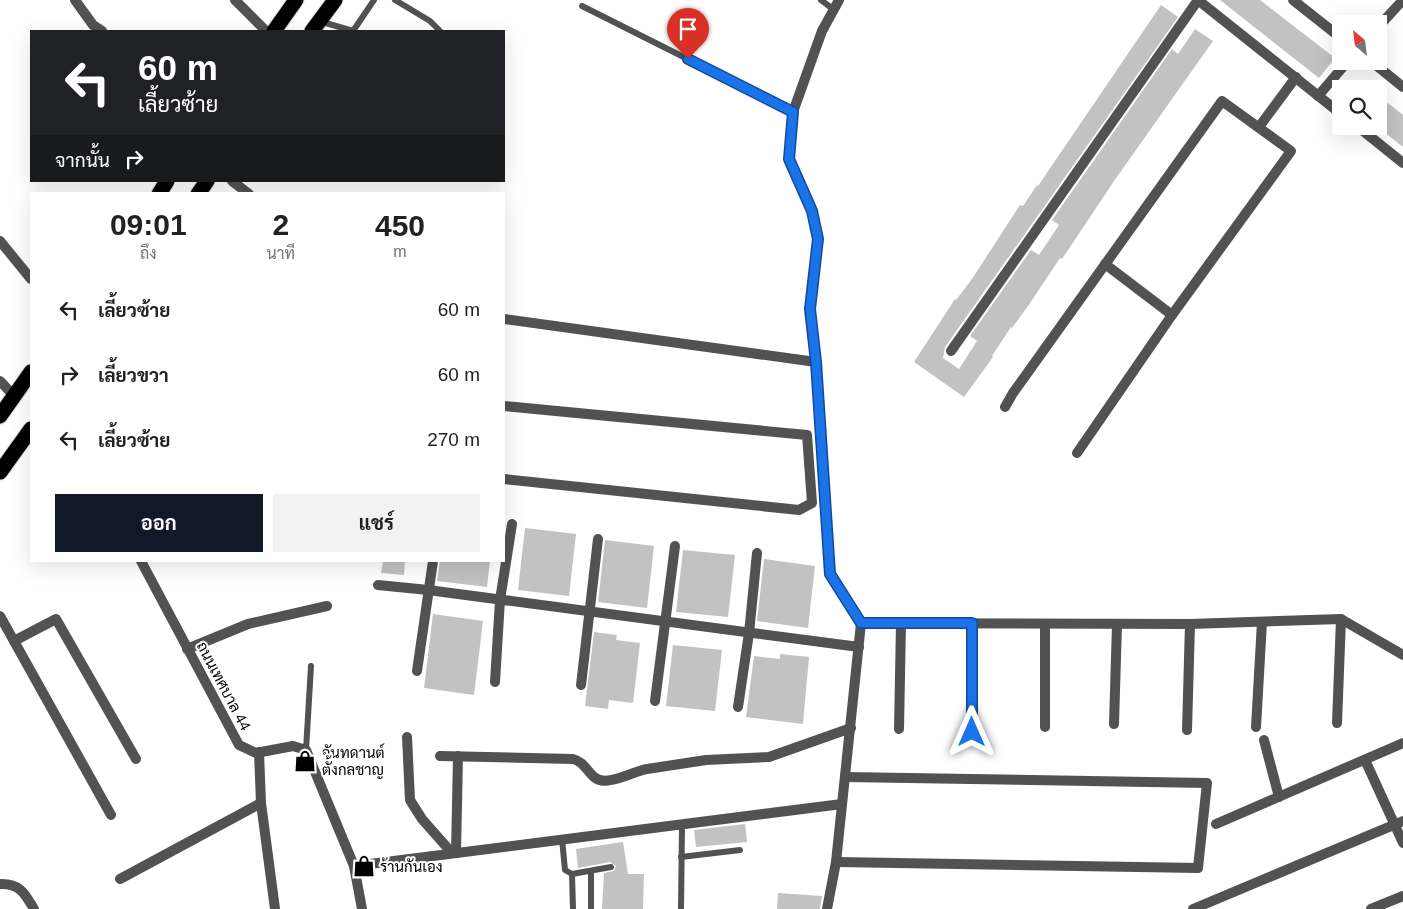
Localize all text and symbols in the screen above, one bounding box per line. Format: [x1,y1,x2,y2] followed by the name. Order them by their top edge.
[667,8,709,59] pin
[674,15,702,43] icon: arrive
[1332,15,1388,70] north arrow
[1332,15,1387,135] map controls
[138,48,218,87] text: 60 m
[55,50,120,115] icon: left
[1332,80,1387,135] button: search
[138,92,218,117] text: เลี้ยวซ้าย
[120,145,148,173] icon: right
[55,150,110,171] text: จากนั้น
[110,208,187,241] text: 09:01
[272,208,289,241] text: 2
[375,209,425,242] text: 450
[393,243,407,260] text: m
[140,245,157,262] text: ถึง
[267,245,295,262] text: นาที
[55,296,83,324] icon: left
[438,299,480,320] text: 60 m
[98,300,170,321] text: เลี้ยวซ้าย
[55,361,83,389] icon: right
[438,364,480,385] text: 60 m
[98,365,169,386] text: เลี้ยวขวา
[55,426,83,454] icon: left
[427,429,480,450] text: 270 m
[98,430,170,451] text: เลี้ยวซ้าย
[55,494,263,552] button: ออก
[273,494,480,552] button: แชร์
[194,639,254,733] street label: ถนนเทศบาล 44
[945,705,997,757] position arrow
[322,743,385,779] place label: จันทดานต์ ตั้งกลชาญ
[292,748,318,774] shop icon: จันทดานต์ ตั้งกลชาญ
[351,853,377,879] shop icon: ร้านกันเอง
[380,857,443,875] place label: ร้านกันเอง

